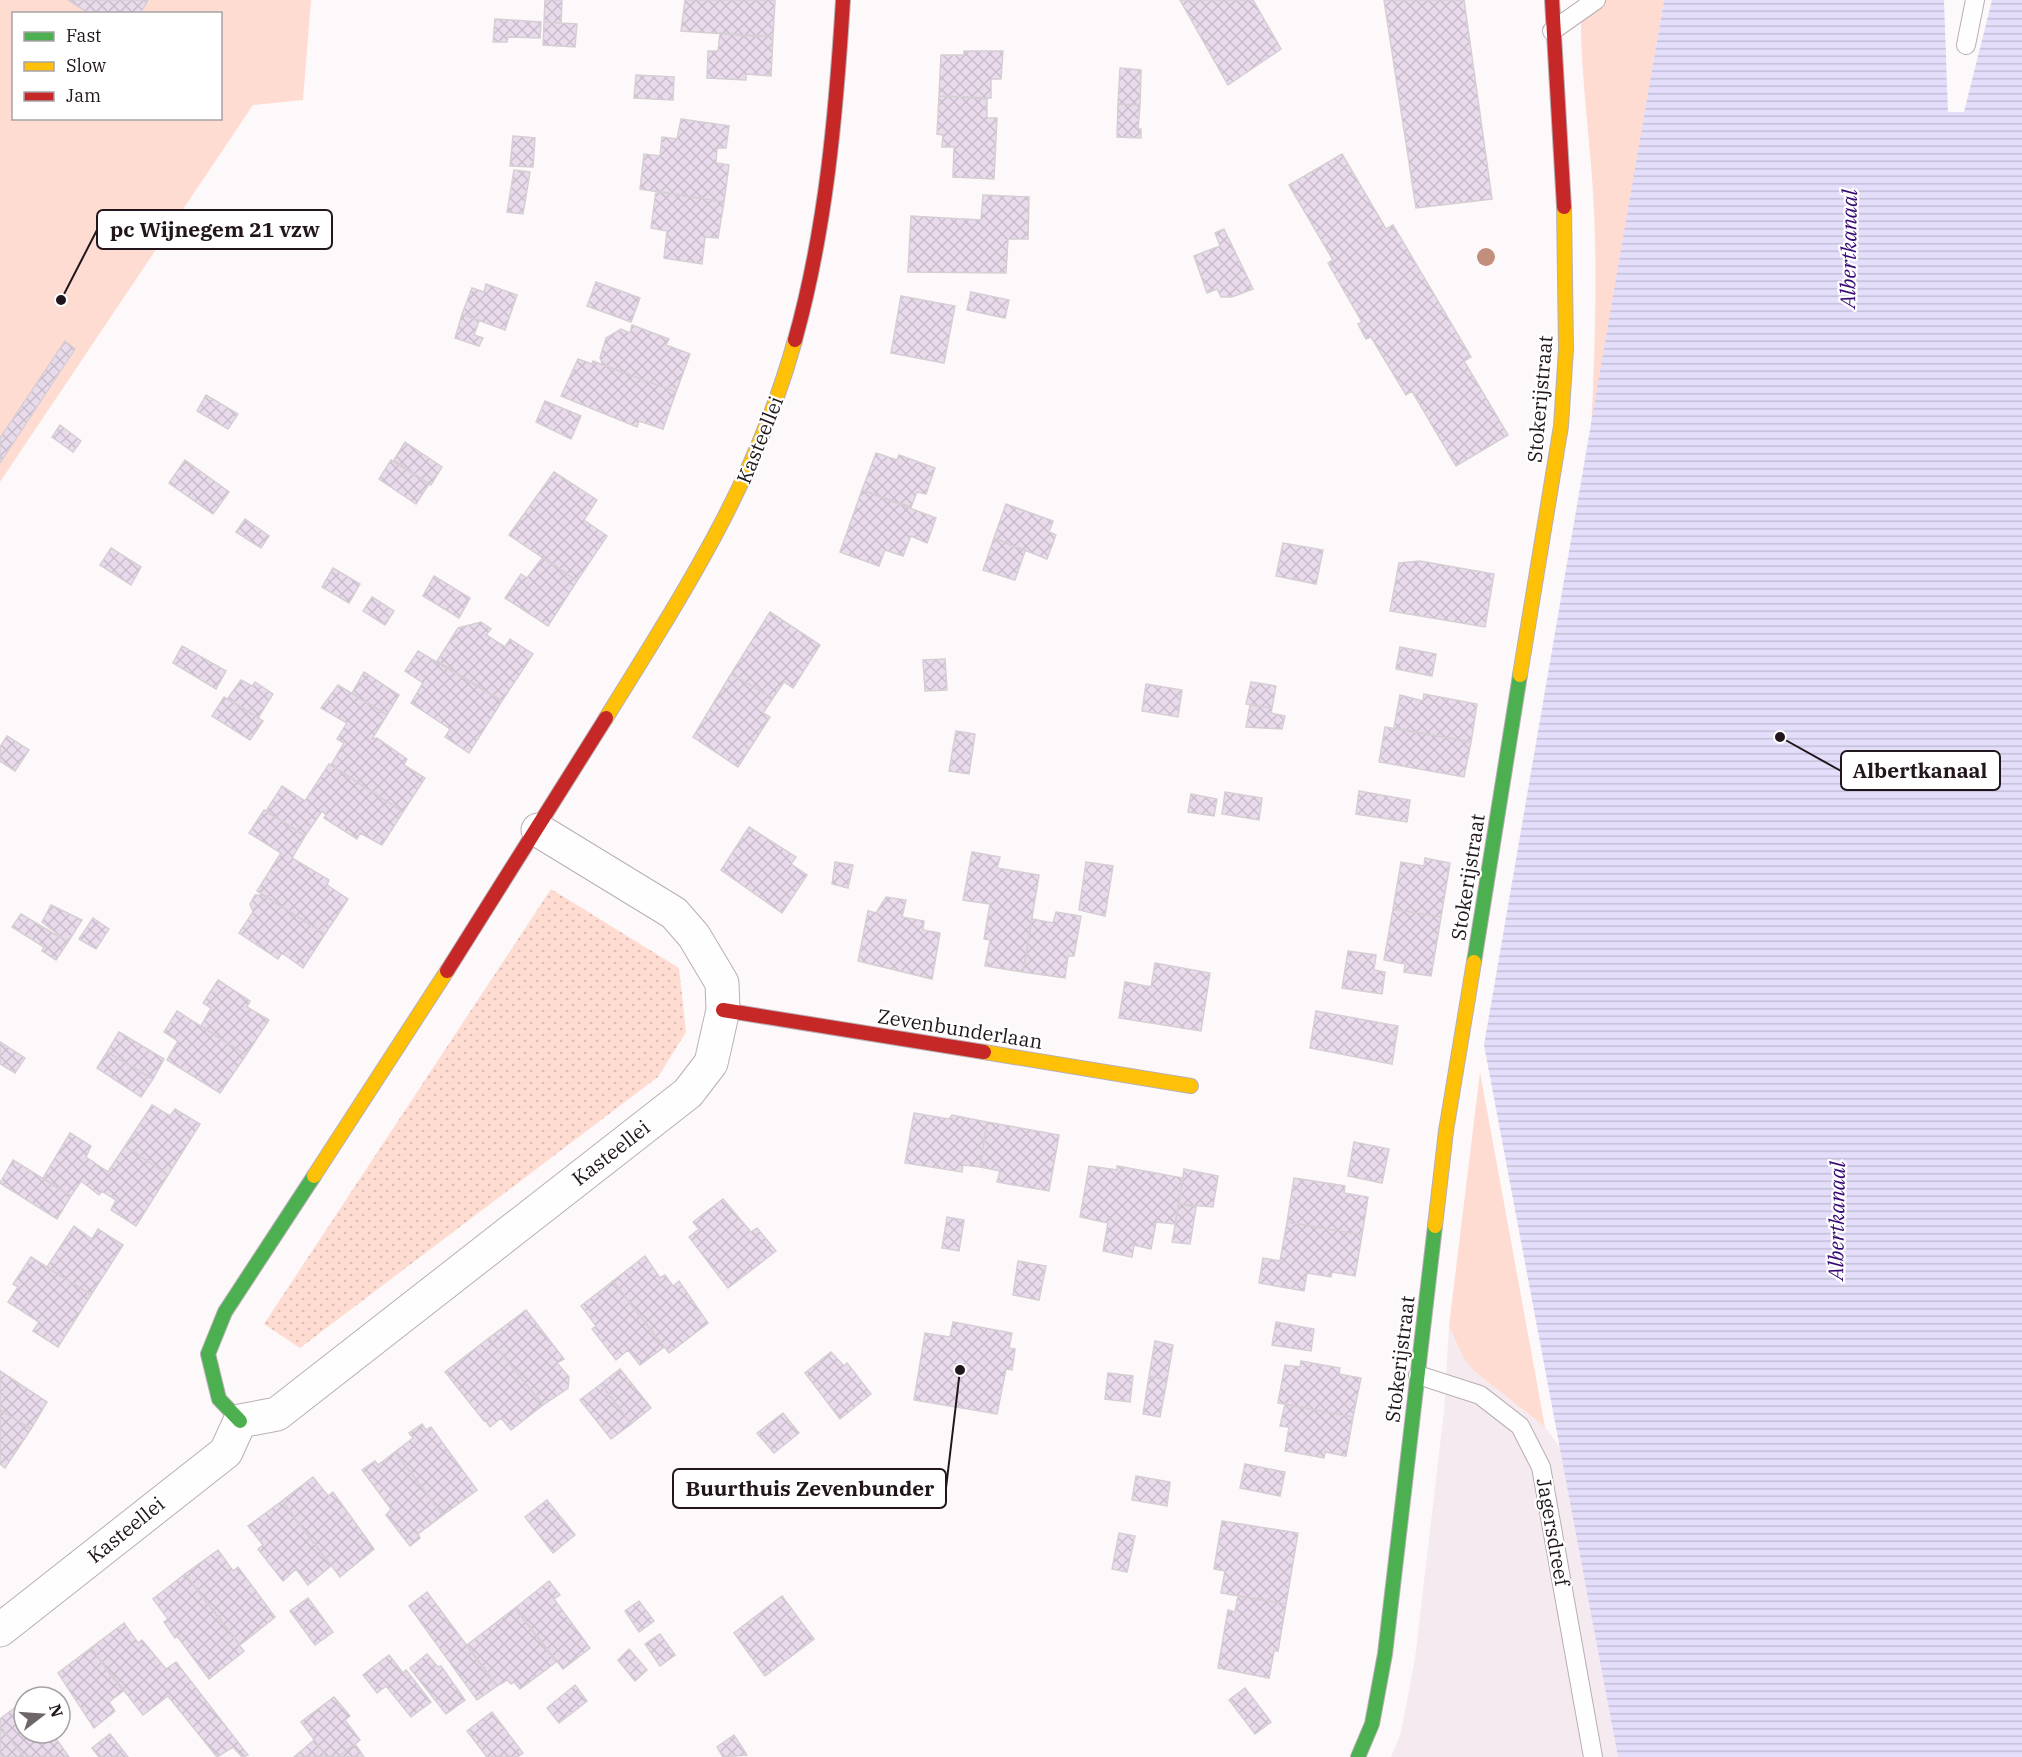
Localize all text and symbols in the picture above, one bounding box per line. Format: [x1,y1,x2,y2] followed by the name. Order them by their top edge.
[12,12,222,120] legend
[66,24,101,47] text: Fast
[66,54,106,77] text: Slow
[66,84,101,107] text: Jam
[1833,188,1863,311] water label: Albertkanaal
[97,210,332,249] callout: pc Wijnegem 21 vzw
[110,215,320,243] text: pc Wijnegem 21 vzw
[1520,334,1559,464] street label: Stokerijstraat
[730,392,789,487] street label: Kasteellei
[1841,751,2000,790] callout: Albertkanaal
[1853,756,1988,784] text: Albertkanaal
[1444,812,1491,942] street label: Stokerijstraat
[876,1002,1045,1055] street label: Zevenbunderlaan
[566,1114,655,1192] street label: Kasteellei
[1821,1160,1851,1283] water label: Albertkanaal
[1378,1294,1421,1424] street label: Stokerijstraat
[673,1469,946,1508] callout: Buurthuis Zevenbunder
[686,1474,935,1502] text: Buurthuis Zevenbunder
[1531,1476,1576,1589] street label: Jagersdreef
[81,1490,170,1569] street label: Kasteellei
[12,1685,72,1745] north arrow
[45,1702,68,1720] text: N

